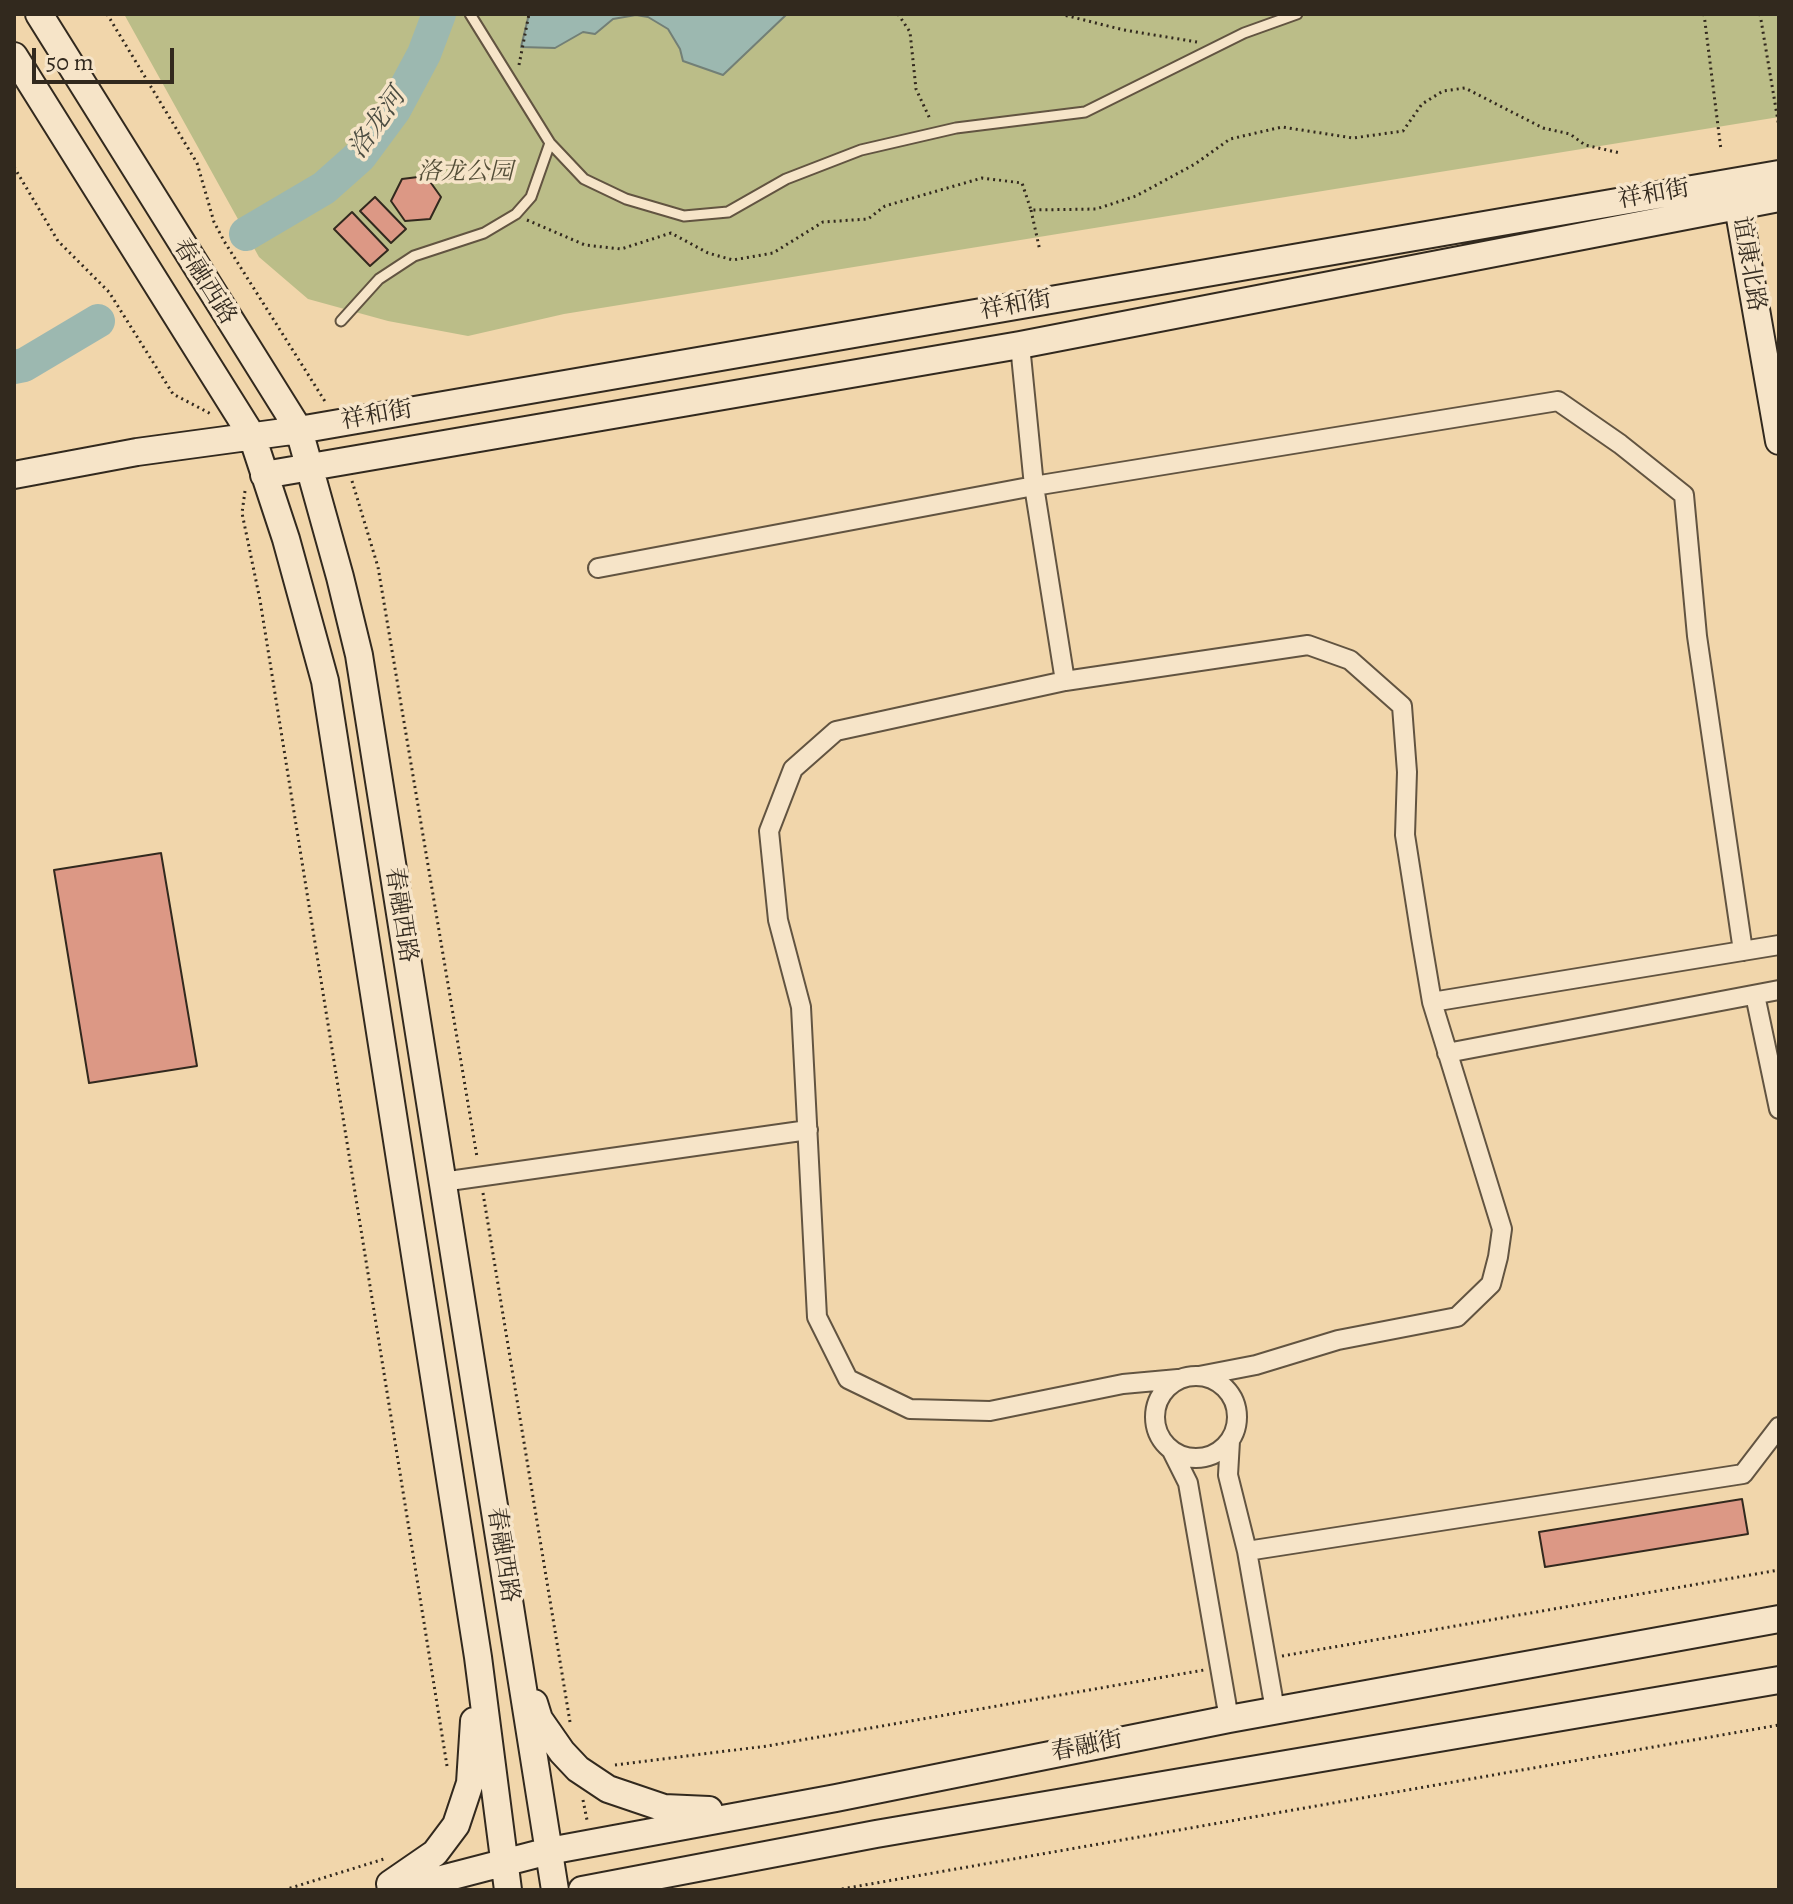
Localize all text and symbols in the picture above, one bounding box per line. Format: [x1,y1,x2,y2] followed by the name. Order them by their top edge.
[36,32,178,82] scale bar
[46,46,94,78] text: 50 m
[343,83,413,165] water label: 洛龙河
[417,159,513,187] park label: 洛龙公园
[1616,175,1692,215] street label: 祥和街
[1725,214,1771,314] street label: 谊康北路
[166,234,242,330] street label: 春融西路
[978,286,1054,326] street label: 祥和街
[339,396,415,436] street label: 祥和街
[378,865,422,965] street label: 春融西路
[480,1505,524,1605] street label: 春融西路
[1049,1726,1125,1768] street label: 春融街

